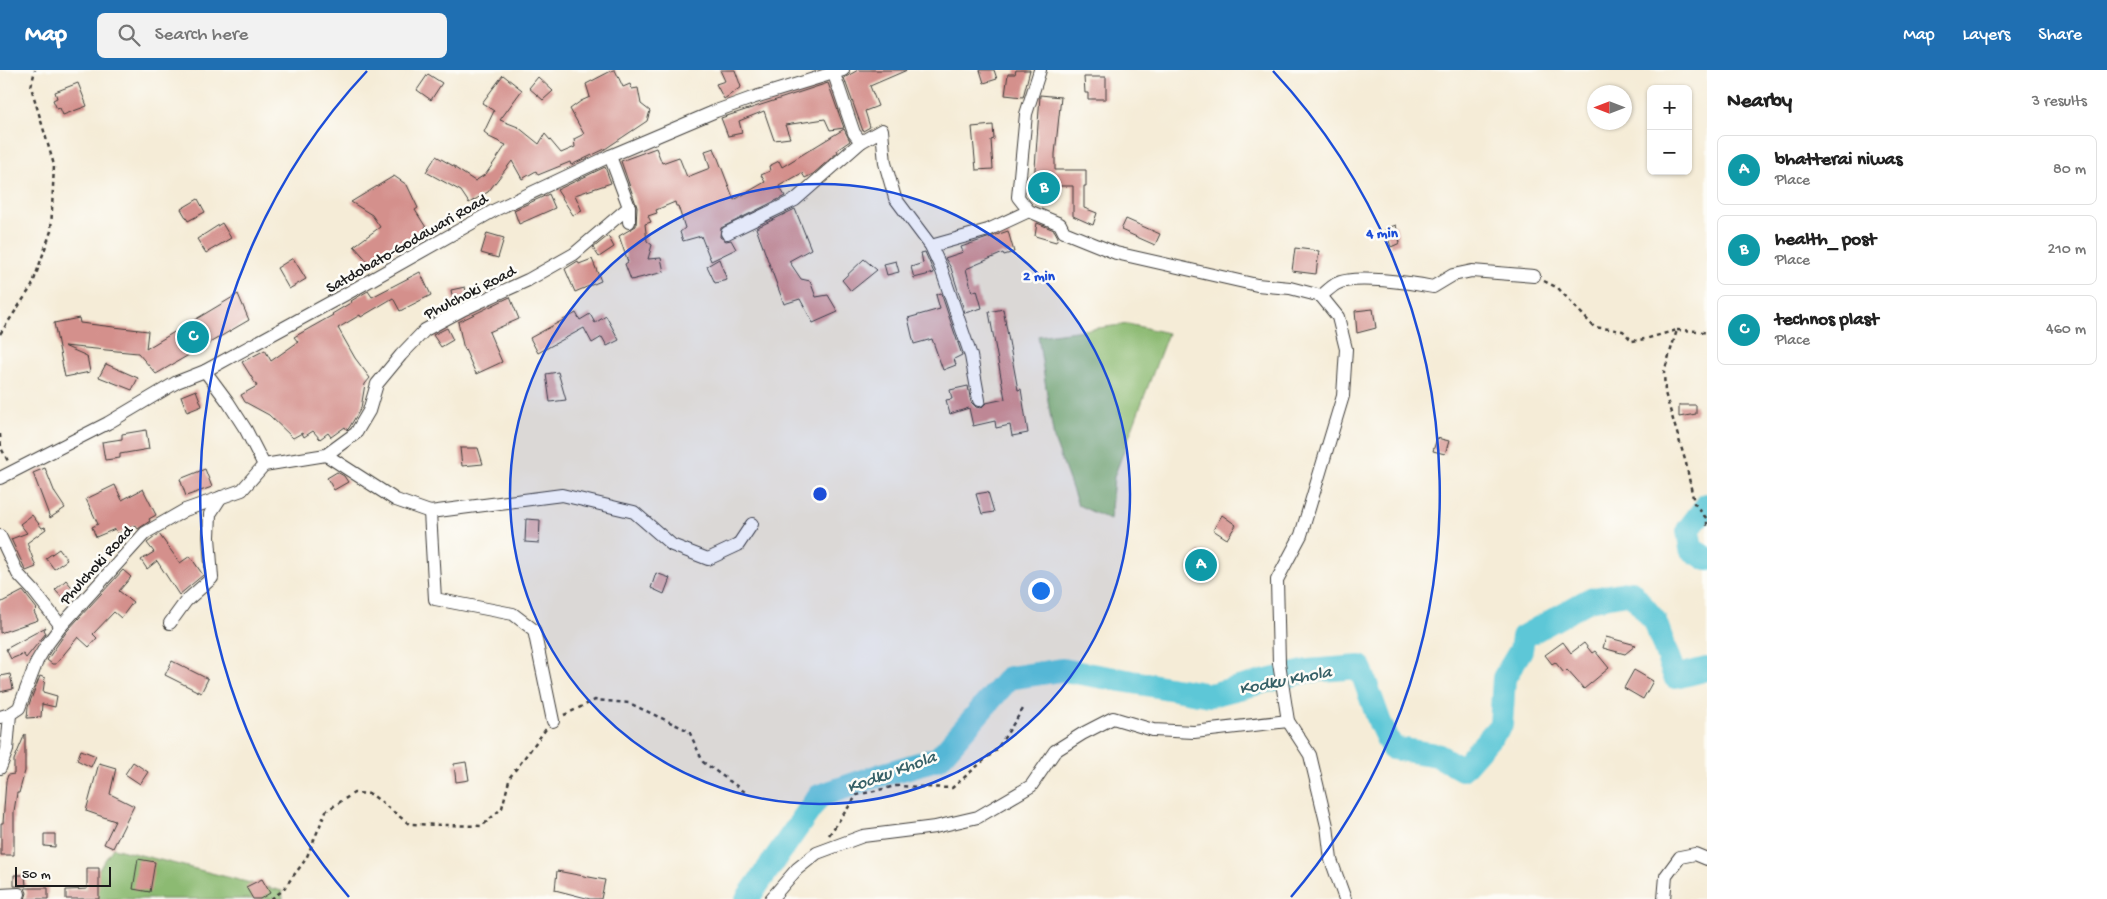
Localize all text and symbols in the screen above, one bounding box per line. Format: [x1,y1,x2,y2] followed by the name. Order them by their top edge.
[97,13,447,58] search box
[25,21,67,50] text: Map
[115,21,143,49] icon: search
[155,24,248,47] text: Search here
[1903,25,1935,46] text: Map
[1963,25,2010,46] text: Layers
[2038,25,2082,46] text: Share
[1587,85,1632,130] north arrow
[1647,85,1692,175] map controls
[1647,85,1692,130] button: +
[1727,90,1792,115] text: Nearby
[2032,93,2087,112] text: 3 results
[1647,130,1692,175] button: −
[1775,149,1902,172] text: bhatterai niwas
[1739,161,1749,180] text: A
[2053,161,2086,180] text: 80 m
[1028,169,1060,207] pin: B
[1775,172,1810,191] text: Place
[324,190,493,299] street label: Satdobato-Godawari Road
[1365,225,1399,243] text: 4 min
[1775,229,1876,252] text: health_ post
[1740,241,1748,260] text: B
[2047,241,2086,260] text: 210 m
[1775,252,1810,271] text: Place
[421,262,521,326] street label: Phulchoki Road
[1023,268,1056,286] text: 2 min
[1775,309,1878,332] text: technos plast
[177,318,209,356] pin: C
[1740,321,1748,340] text: C
[2046,321,2086,340] text: 460 m
[1775,332,1810,351] text: Place
[811,485,829,503] centre of rings
[56,522,139,611] street label: Phulchoki Road
[1185,546,1217,584] pin: A
[1028,578,1054,604] your location
[1238,662,1334,701] water label: Kodku Khola
[844,747,940,799] water label: Kodku Khola
[15,864,111,887] scale bar
[22,867,51,884] text: 50 m

